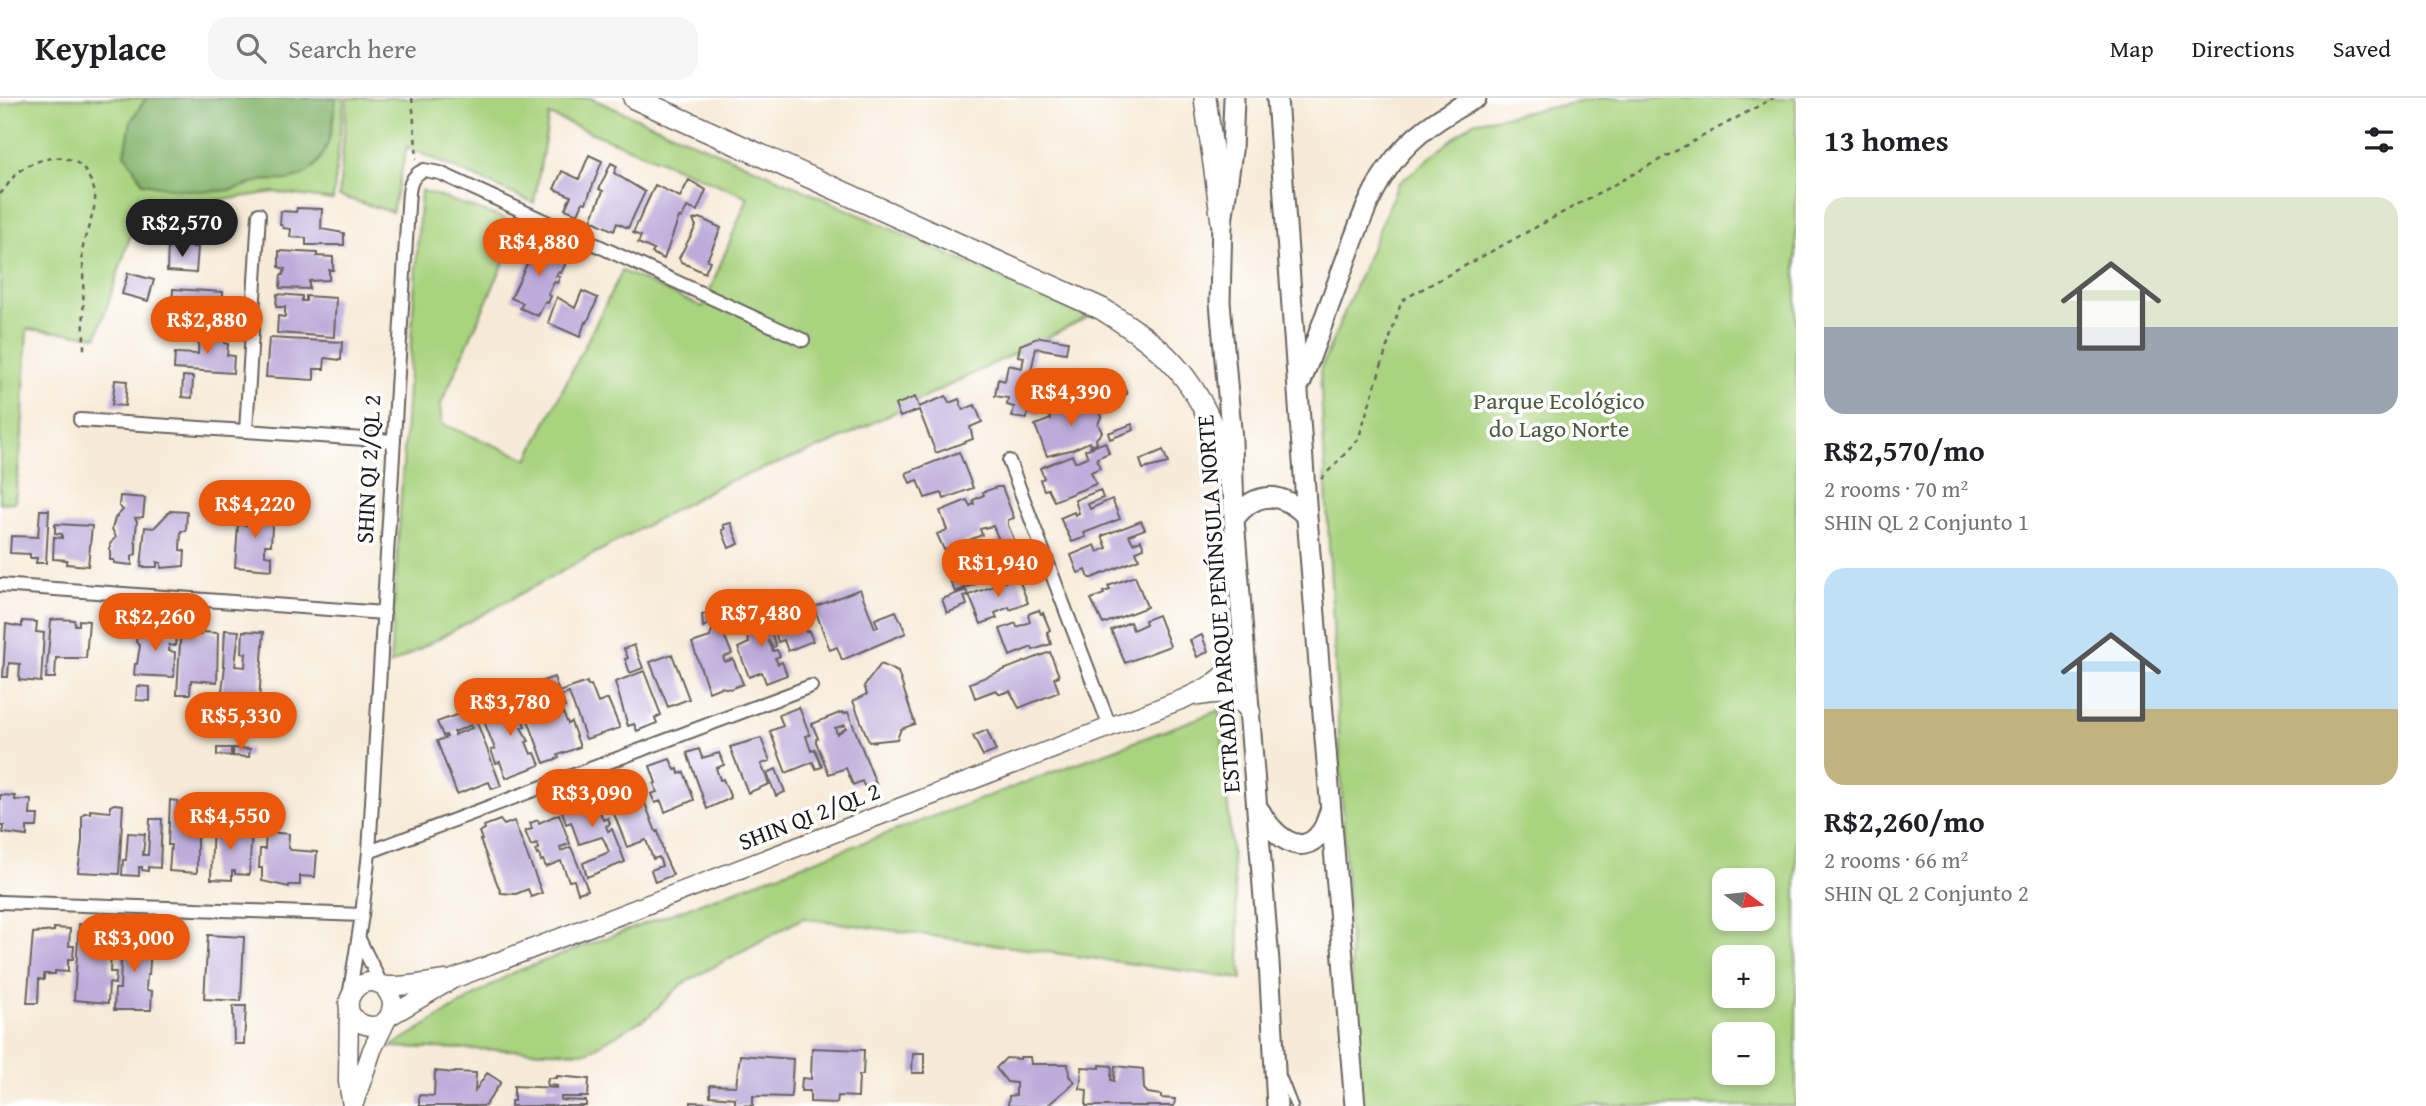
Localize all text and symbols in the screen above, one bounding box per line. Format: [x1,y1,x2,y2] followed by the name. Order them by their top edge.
[208,17,698,80] search box
[35,24,166,72] text: Keyplace
[232,29,270,67] icon: search
[288,29,417,68] text: Search here
[2110,31,2154,66] text: Map
[2192,31,2295,66] text: Directions
[2333,31,2391,66] text: Saved
[1824,118,1949,162] text: 13 homes
[2360,121,2398,159] icon: filters
[117,200,247,259] pin: R$2,570
[142,205,222,238] text: R$2,570
[474,218,604,278] pin: R$4,880
[499,224,579,257] text: R$4,880
[2048,243,2174,369] icon: home
[142,296,272,356] pin: R$2,880
[167,302,247,335] text: R$2,880
[1006,368,1136,428] pin: R$4,390
[1031,374,1111,407] text: R$4,390
[1473,383,1645,446] park label: Parque Ecológico do Lago Norte
[347,394,389,544] street label: SHIN QI 2/QL 2
[1187,414,1249,794] street label: ESTRADA PARQUE PENÍNSULA NORTE
[1824,428,1985,472] text: R$2,570/mo
[1824,472,1968,505] text: 2 rooms · 70 m²
[190,480,320,540] pin: R$4,220
[215,486,295,519] text: R$4,220
[1824,505,2029,538] text: SHIN QL 2 Conjunto 1
[933,540,1063,599] pin: R$1,940
[958,545,1038,578] text: R$1,940
[696,589,826,649] pin: R$7,480
[90,594,220,653] pin: R$2,260
[721,595,801,628] text: R$7,480
[115,599,195,632] text: R$2,260
[2048,614,2174,740] icon: home
[445,678,575,738] pin: R$3,780
[470,684,550,717] text: R$3,780
[176,692,306,752] pin: R$5,330
[201,698,281,731] text: R$5,330
[527,770,657,829] pin: R$3,090
[733,773,885,859] street label: SHIN QI 2/QL 2
[552,775,632,808] text: R$3,090
[165,792,295,852] pin: R$4,550
[190,798,270,831] text: R$4,550
[1824,799,1985,843] text: R$2,260/mo
[1824,843,1968,876] text: 2 rooms · 66 m²
[1712,868,1774,931] north arrow
[1712,868,1775,1085] map controls
[1824,876,2029,909] text: SHIN QL 2 Conjunto 2
[69,914,199,974] pin: R$3,000
[94,920,174,953] text: R$3,000
[1712,945,1775,1008] button: +
[1712,1022,1775,1085] button: −

